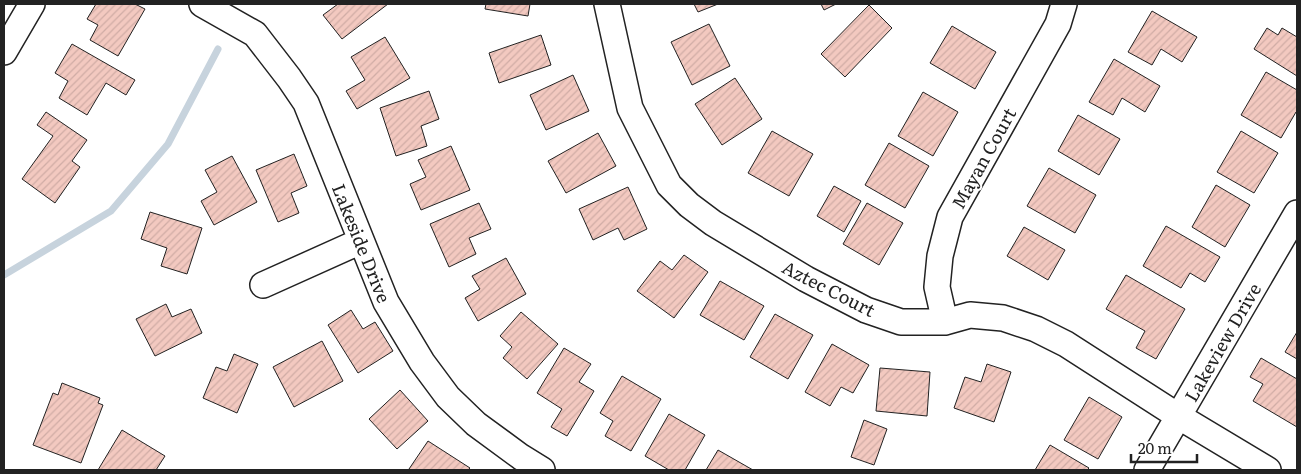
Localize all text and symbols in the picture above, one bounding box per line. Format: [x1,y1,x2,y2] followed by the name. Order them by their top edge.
[944,102,1022,213] street label: Mayan Court
[326,179,398,307] street label: Lakeside Drive
[778,253,881,323] street label: Aztec Court
[1177,278,1267,406] street label: Lakeview Drive
[1131,432,1197,464] scale bar
[1138,436,1172,459] text: 20 m

